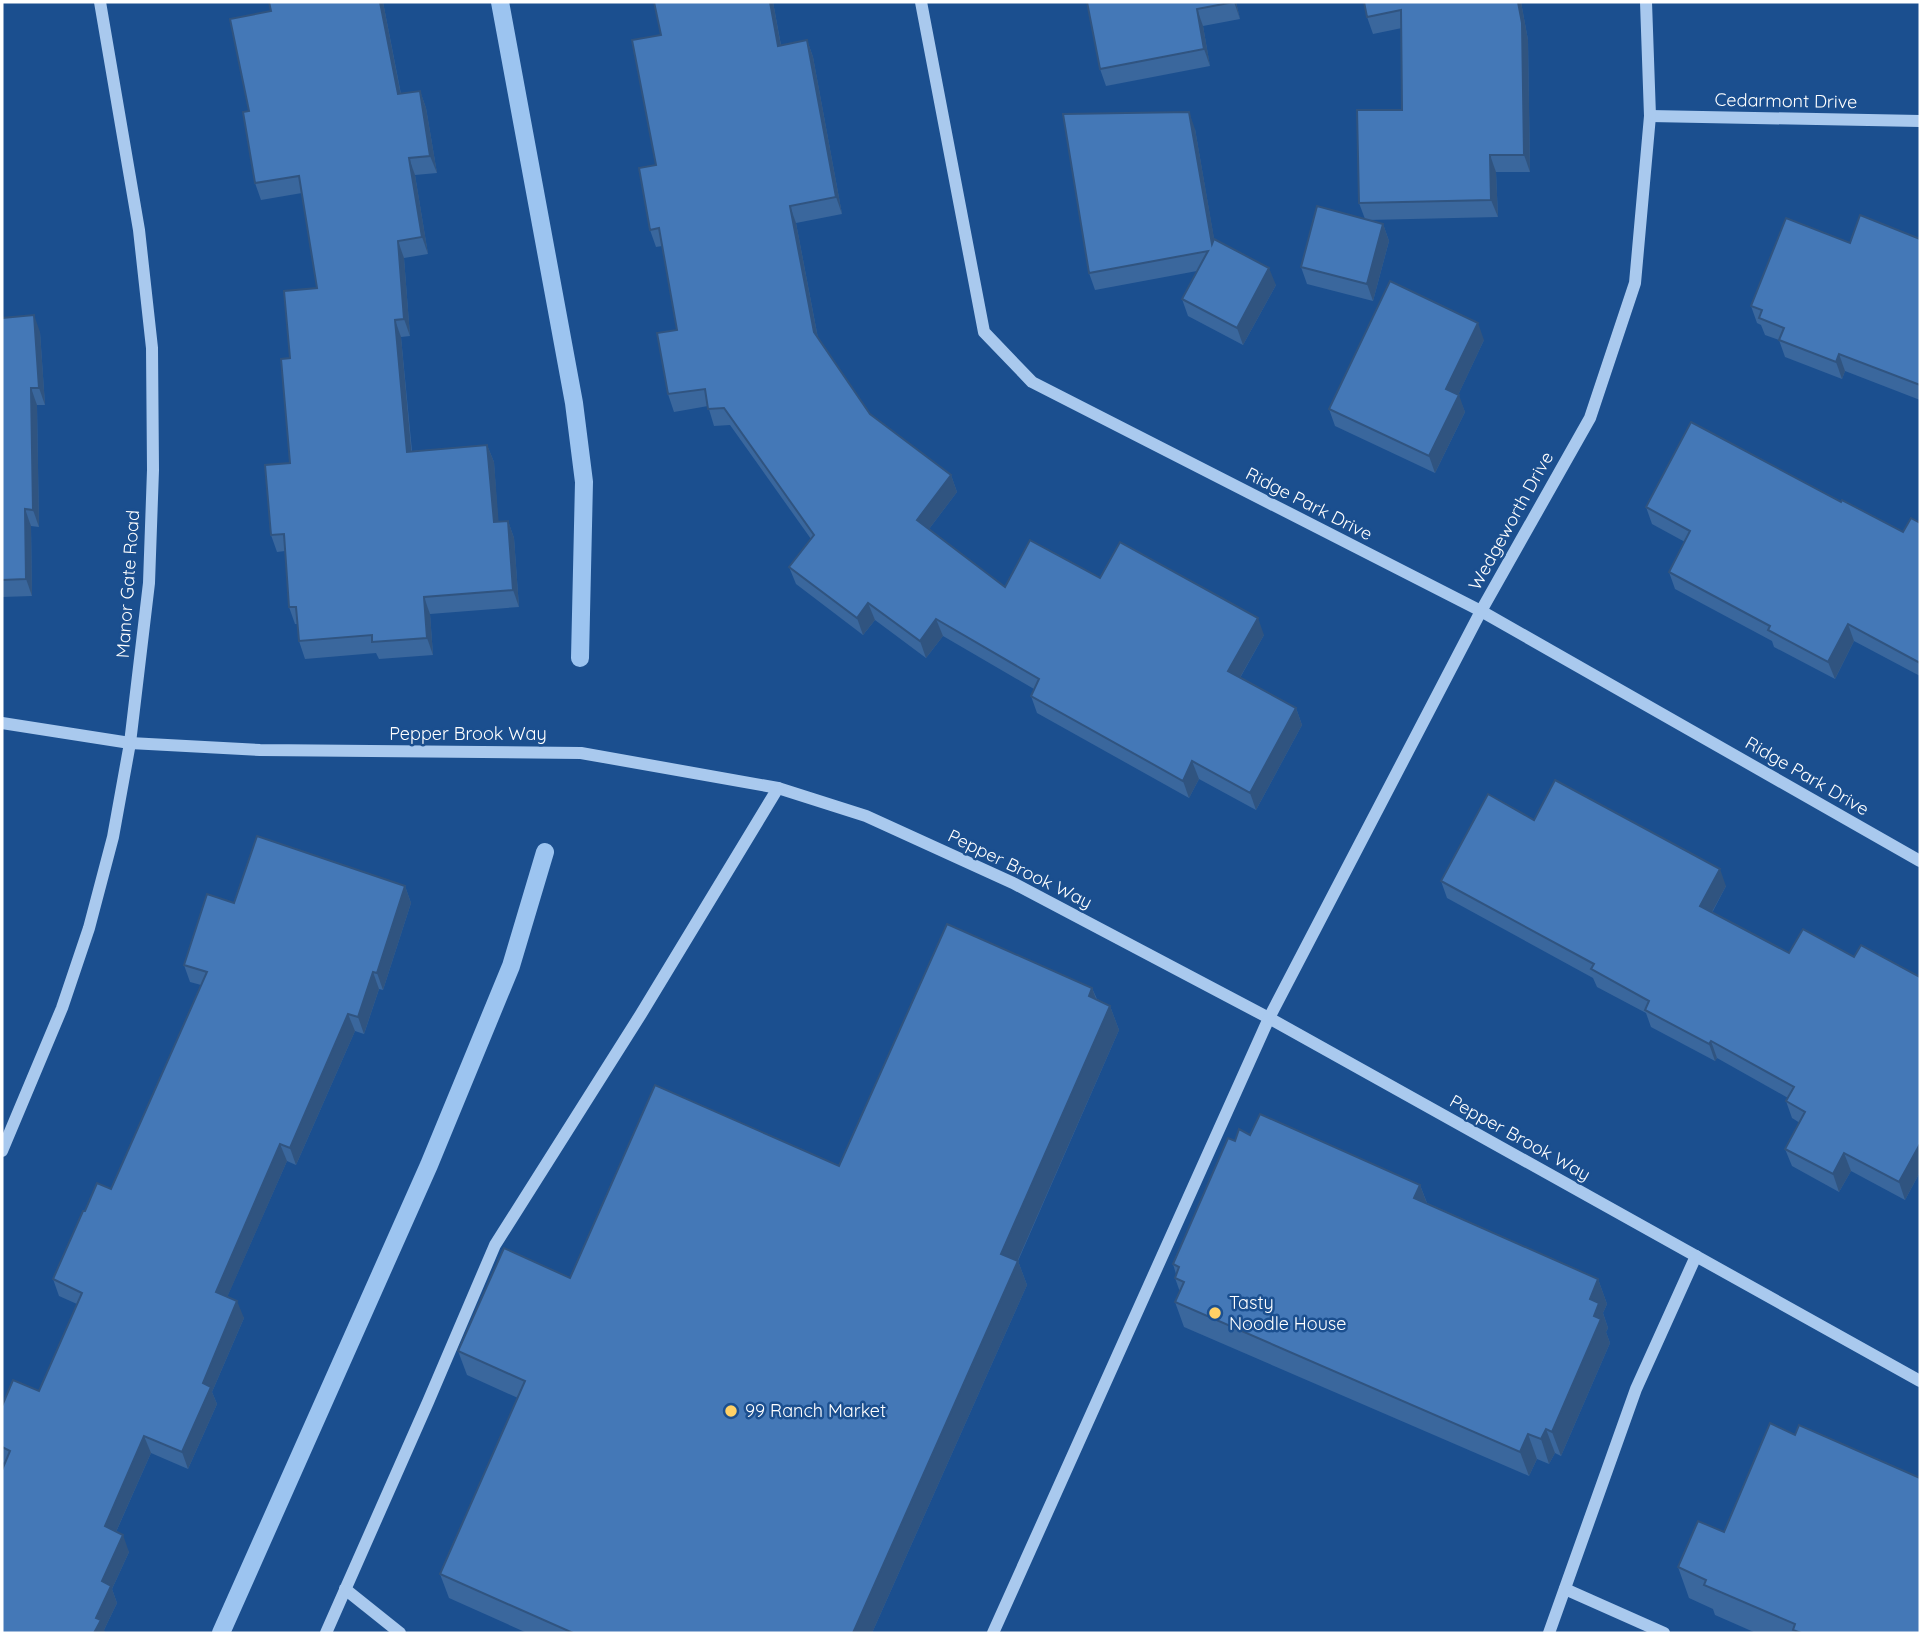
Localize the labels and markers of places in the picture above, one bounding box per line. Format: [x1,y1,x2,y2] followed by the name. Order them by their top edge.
[1229,1291,1347,1335] place label: Tasty Noodle House
[1207,1305,1223,1321] marker: Tasty Noodle House
[745,1399,886,1422] place label: 99 Ranch Market
[723,1403,739,1419] marker: 99 Ranch Market

